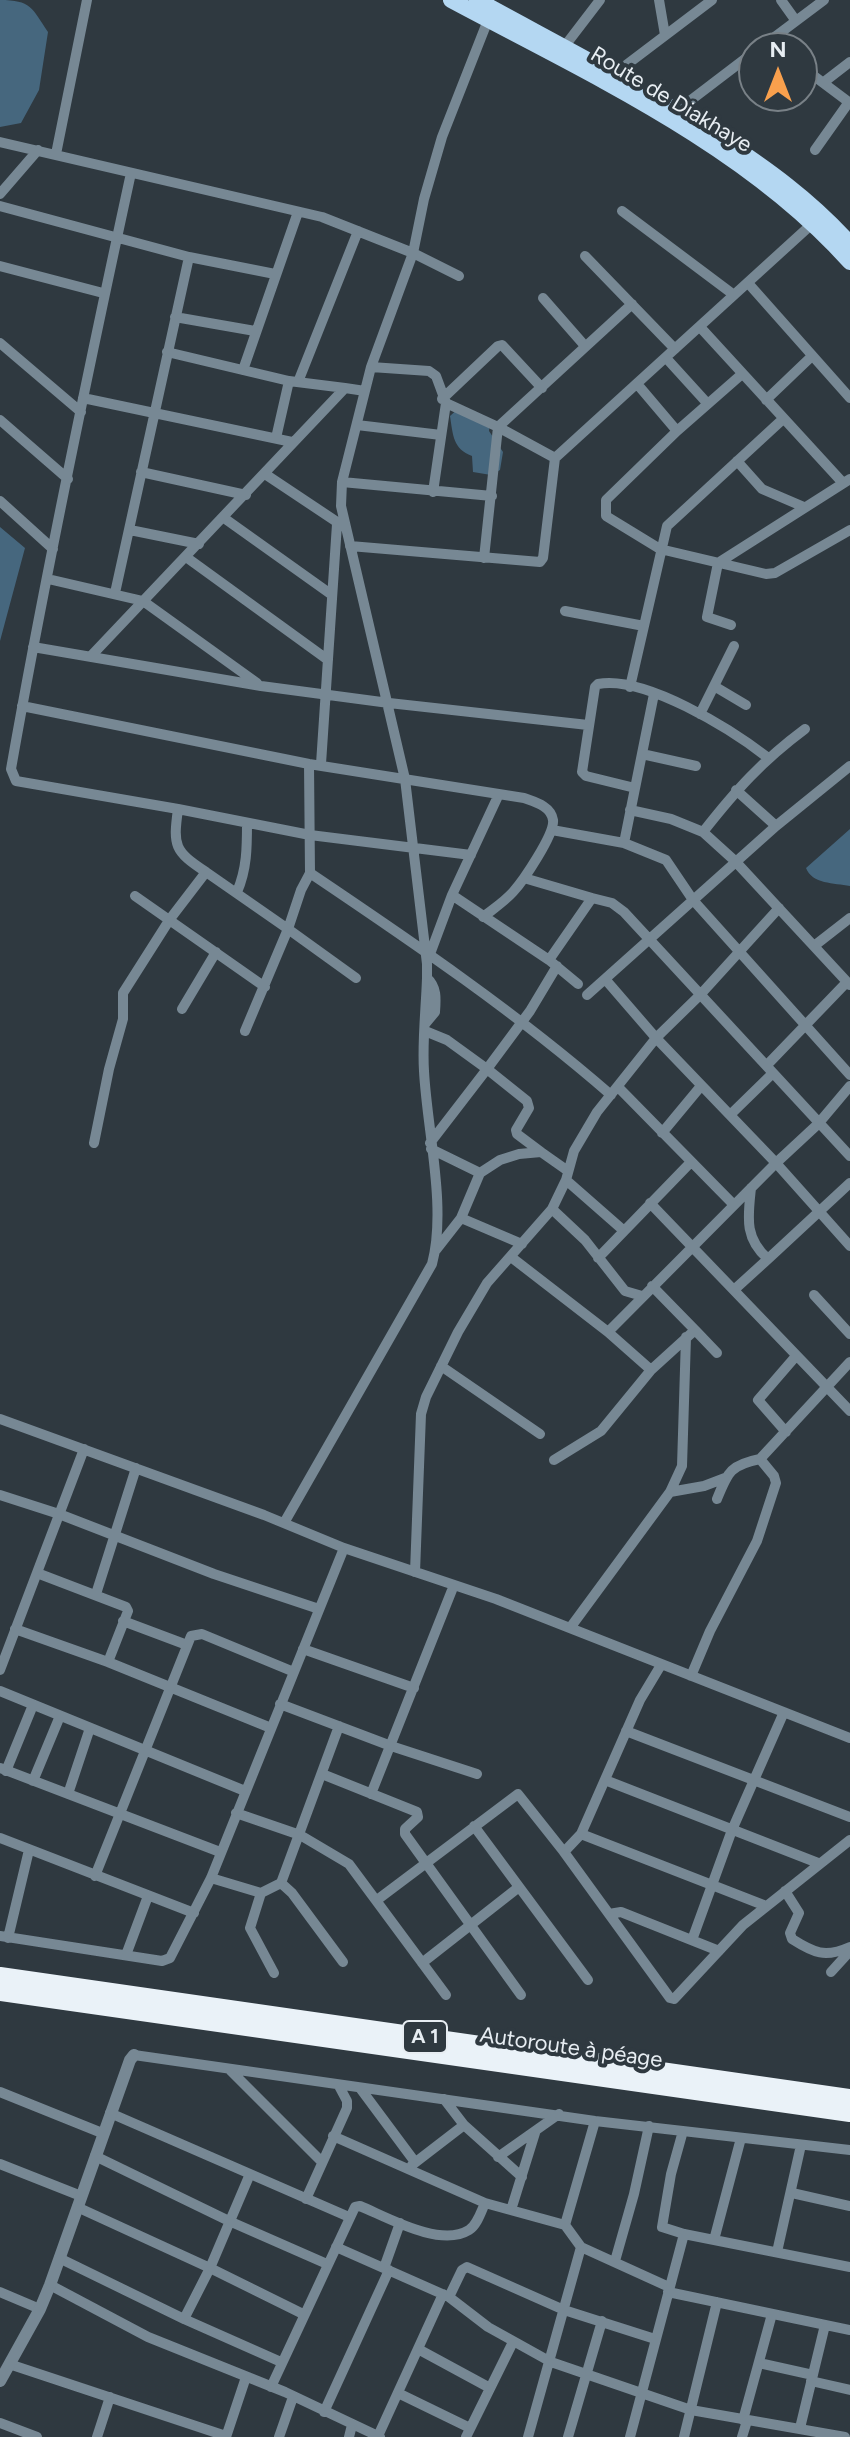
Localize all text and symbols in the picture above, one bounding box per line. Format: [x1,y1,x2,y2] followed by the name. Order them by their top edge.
[738,32,818,112] north arrow
[769,36,787,63] text: N
[585,41,757,159] street label: Route de Diakhaye
[403,2021,447,2053] road number: A 1
[478,2022,664,2074] street label: Autoroute à péage

